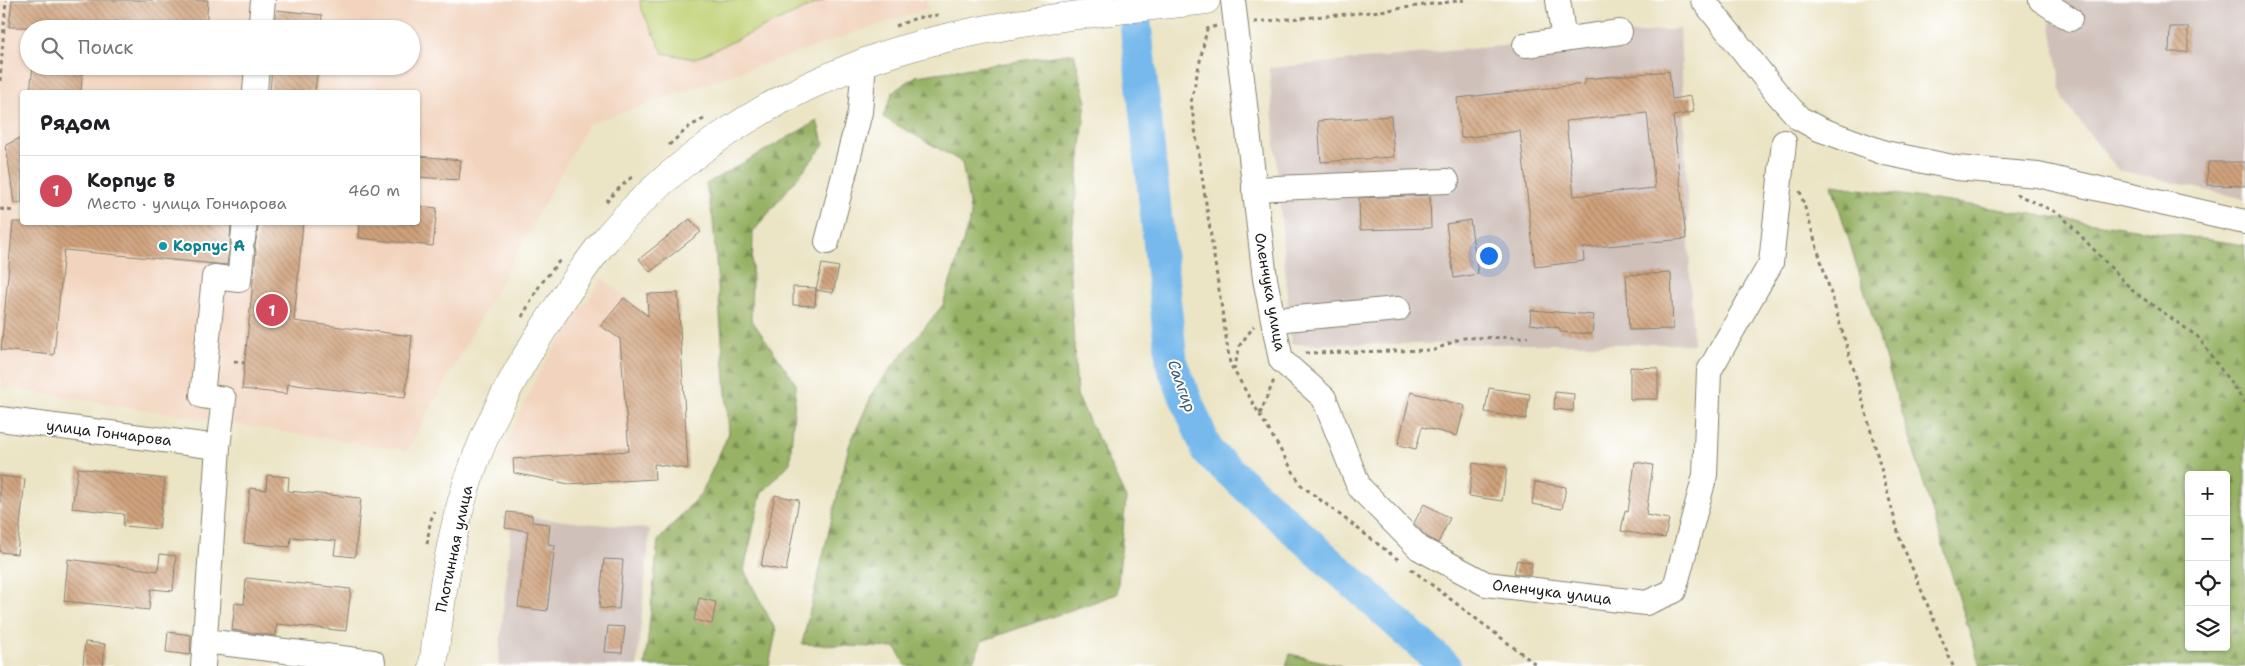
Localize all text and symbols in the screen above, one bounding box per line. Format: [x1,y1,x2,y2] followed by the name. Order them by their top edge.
[20,20,420,75] search box
[38,34,66,62] icon: search
[78,35,133,60] text: Поиск
[40,109,110,137] text: Рядом
[87,168,175,193] text: Корпус В
[52,180,60,201] text: 1
[348,180,400,201] text: 460 m
[87,193,287,214] text: Место · улица Гончарова
[1250,231,1290,354] street label: Оленчука улица
[173,236,245,256] place label: Корпус А
[157,240,169,252] marker: Корпус А
[1476,243,1502,269] your location
[256,291,288,329] pin: 1
[1163,357,1201,415] water label: Салгир
[45,415,174,451] street label: улица Гончарова
[2185,471,2230,651] map controls
[2185,471,2230,516] button: +
[431,483,477,614] street label: Плотинная улица
[2185,516,2230,561] button: −
[2185,561,2230,606] button: locate
[1491,575,1614,609] street label: Оленчука улица
[2185,606,2230,651] button: layers

